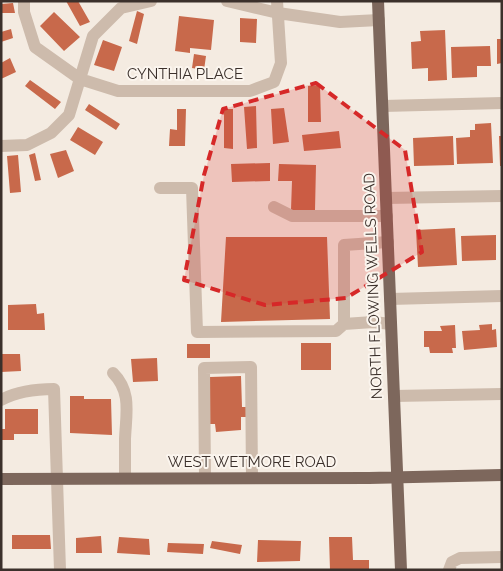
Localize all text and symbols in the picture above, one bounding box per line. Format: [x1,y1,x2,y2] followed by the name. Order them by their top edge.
[127,65,243,83] street label: CYNTHIA PLACE
[360,172,386,399] street label: NORTH FLOWING WELLS ROAD
[168,453,337,471] street label: WEST WETMORE ROAD

